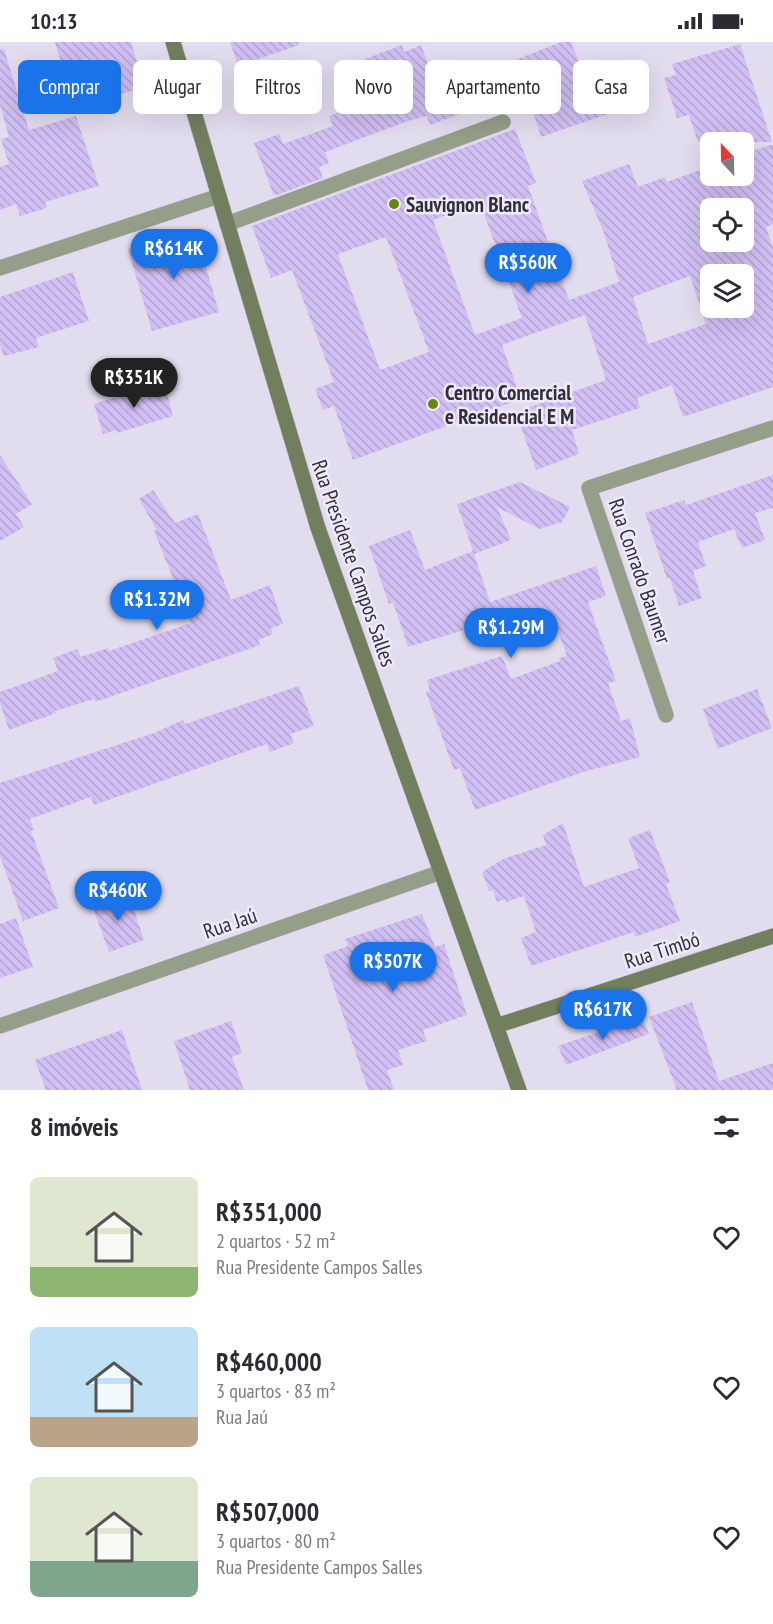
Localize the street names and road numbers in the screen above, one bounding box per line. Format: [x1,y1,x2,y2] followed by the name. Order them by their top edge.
[306,456,402,670] street label: Rua Presidente Campos Salles
[603,495,678,647] street label: Rua Conrado Baumer
[200,901,260,945] street label: Rua Jaú
[621,925,703,975] street label: Rua Timbó

